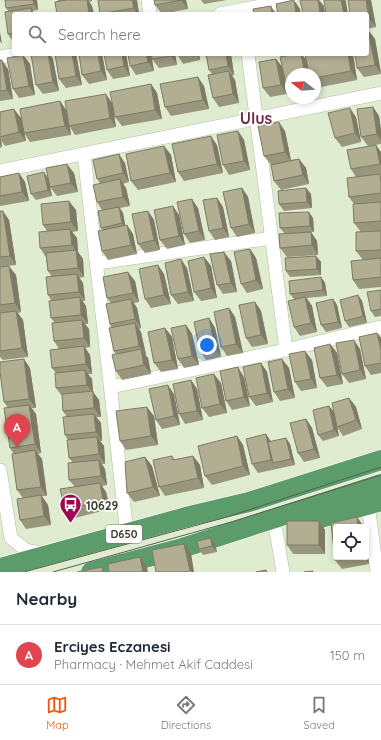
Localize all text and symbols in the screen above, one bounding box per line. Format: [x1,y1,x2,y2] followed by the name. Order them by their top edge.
[12,12,369,56] search box
[26,23,48,45] icon: search
[58,25,141,44] text: Search here
[285,68,321,104] north arrow
[240,108,273,128] district label: Ulus
[197,335,217,355] your location
[4,414,30,447] pin: A
[58,492,84,525] bus stop icon: 10629
[86,498,119,513] place label: 10629
[333,524,369,560] map controls
[333,524,369,560] button: locate
[106,525,142,543] road number: D650
[16,588,77,609] text: Nearby
[54,637,171,656] text: Erciyes Eczanesi
[25,647,33,663] text: A
[330,647,365,663] text: 150 m
[54,656,253,672] text: Pharmacy · Mehmet Akif Caddesi
[46,694,69,732] tab: Map
[161,694,211,732] tab: Directions
[303,694,335,732] tab: Saved

